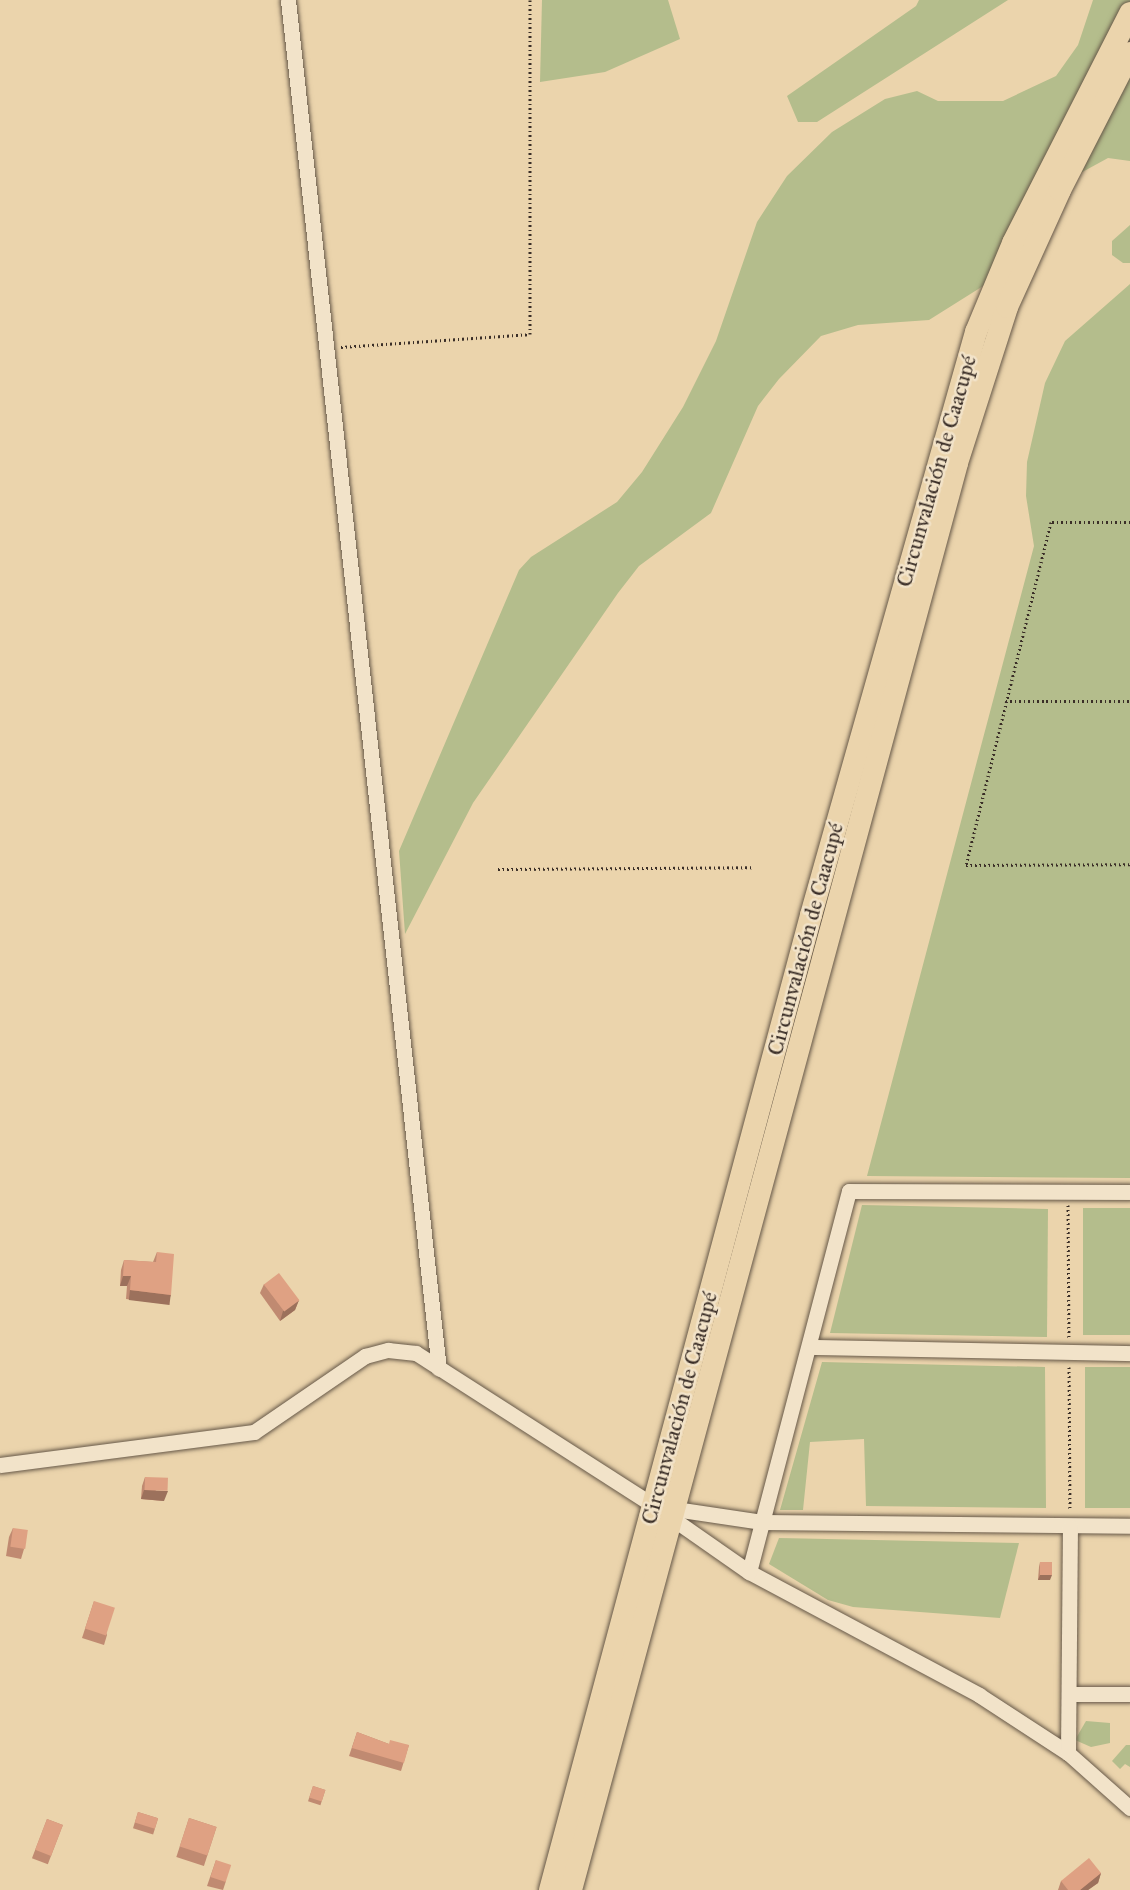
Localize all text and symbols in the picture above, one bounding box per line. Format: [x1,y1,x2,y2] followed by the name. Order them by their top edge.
[890,352,982,590] street label: Circunvalación de Caacupé
[761,820,849,1058] street label: Circunvalación de Caacupé
[635,1289,723,1527] street label: Circunvalación de Caacupé

